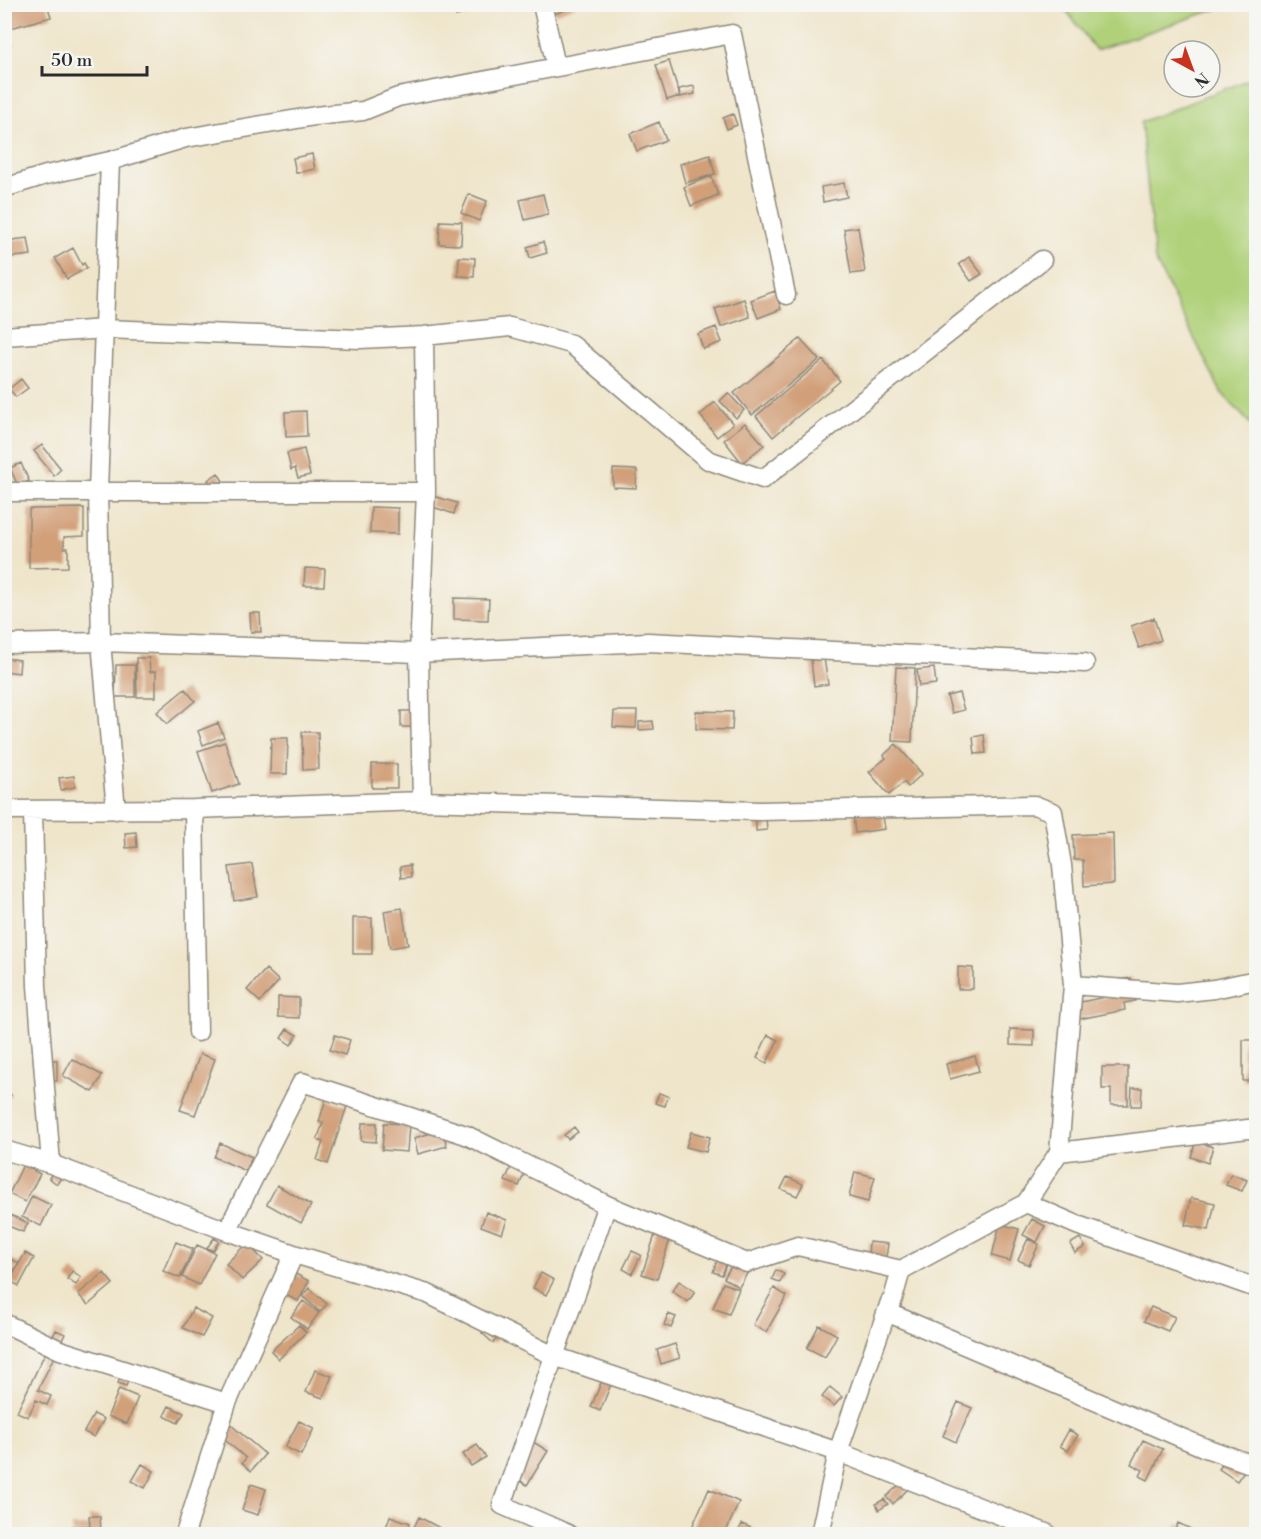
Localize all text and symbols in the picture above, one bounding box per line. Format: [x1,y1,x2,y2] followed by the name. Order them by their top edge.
[42,39,147,77] scale bar
[1162,39,1222,99] north arrow
[51,49,93,72] text: 50 m
[1190,68,1213,91] text: N

